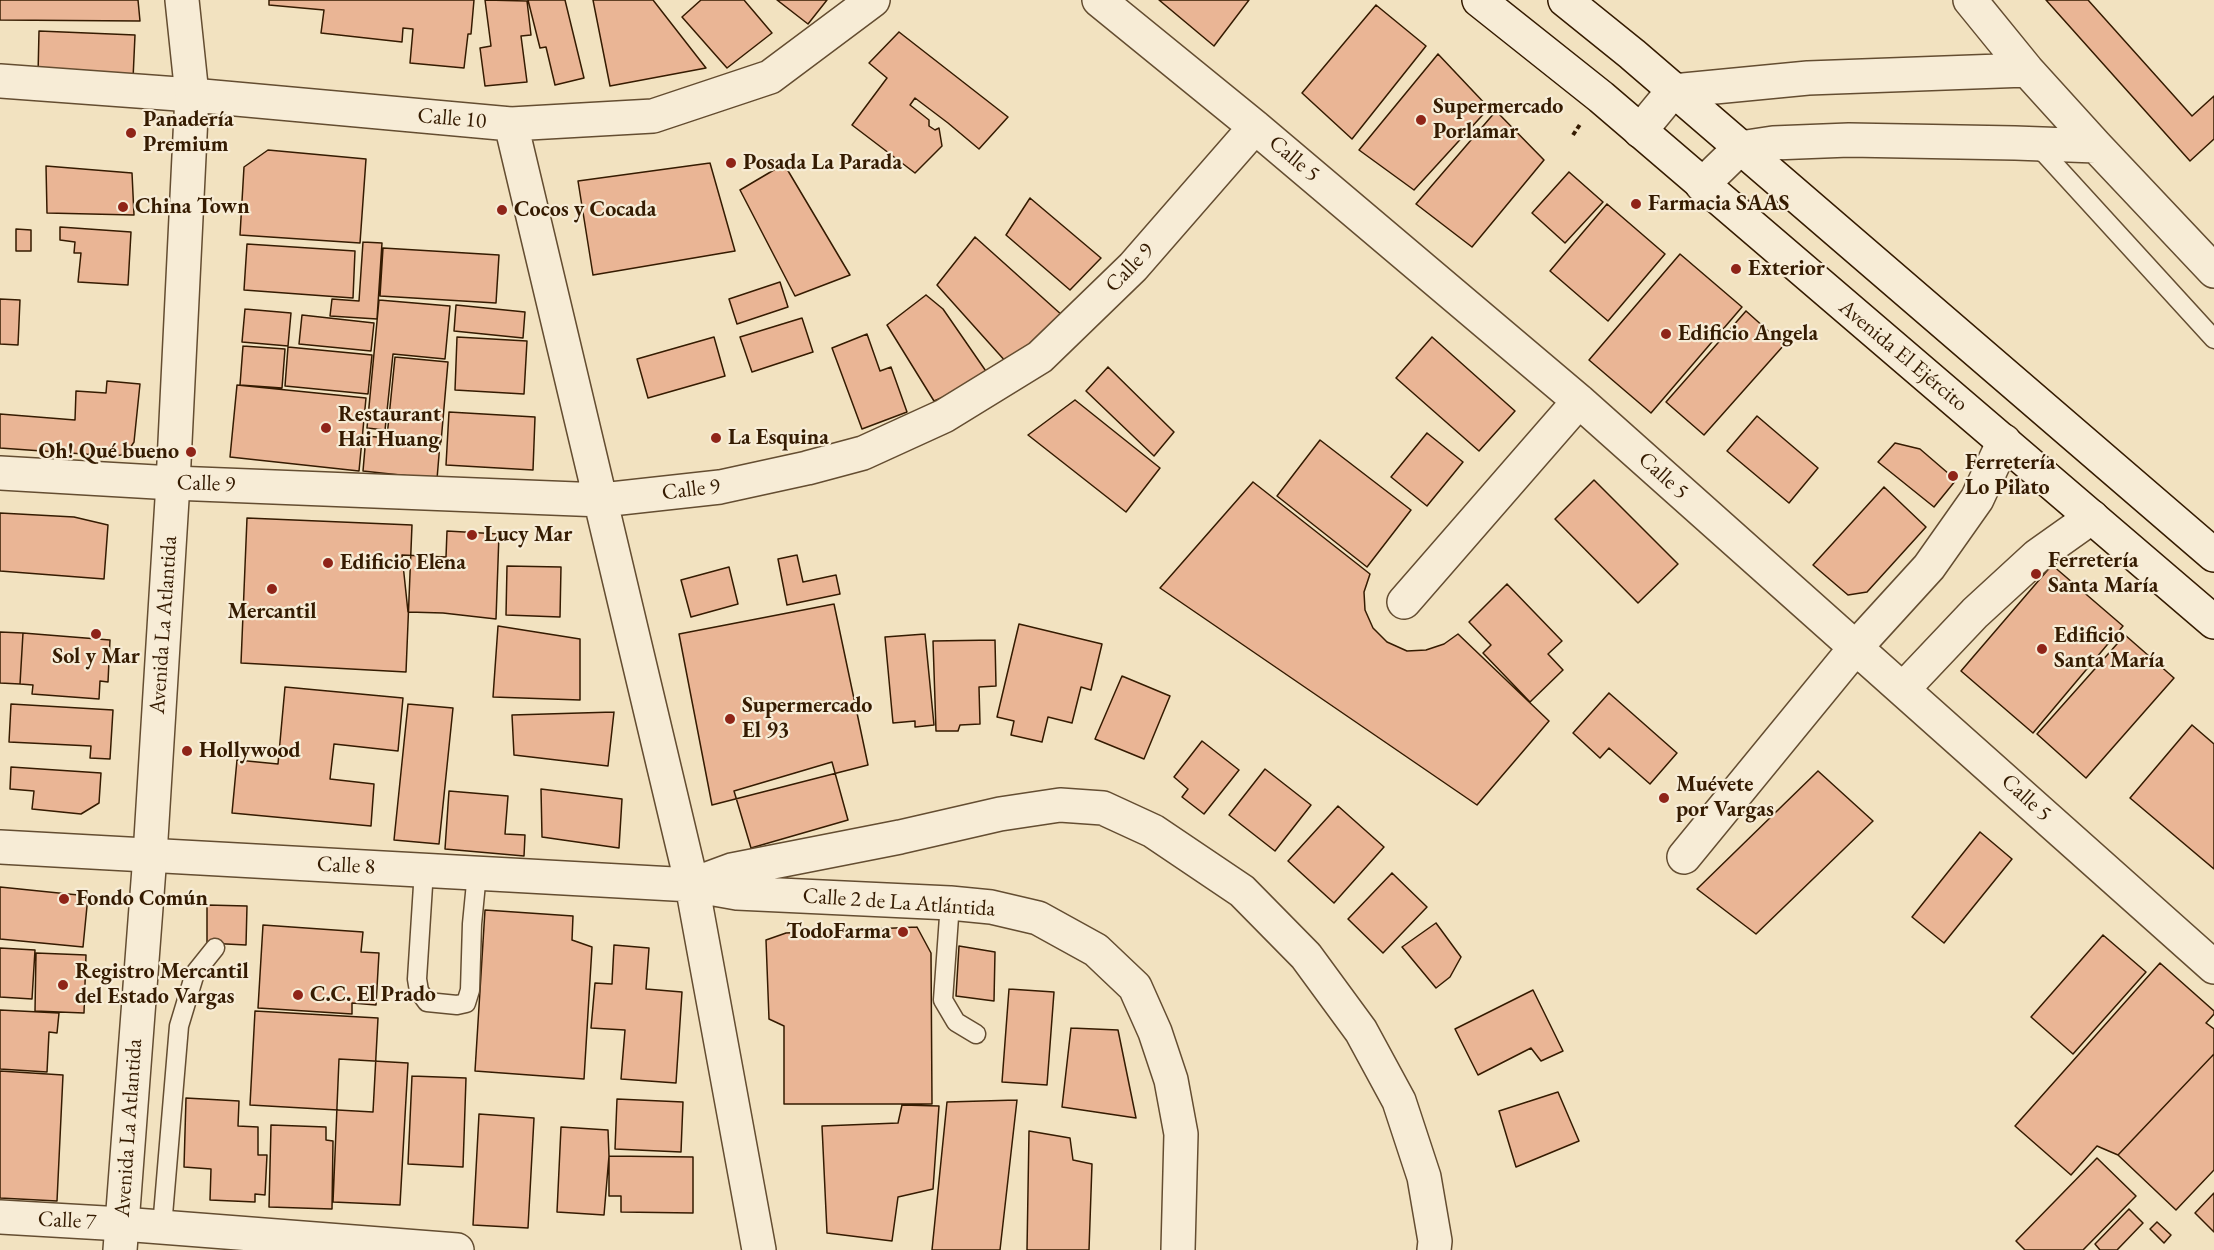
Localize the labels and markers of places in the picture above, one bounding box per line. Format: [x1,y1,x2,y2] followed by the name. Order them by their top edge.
[1433,94,1563,146] place label: Supermercado Porlamar
[143,107,234,158] place label: Panadería Premium
[1414,113,1428,127] marker: Supermercado Porlamar
[124,126,138,140] marker: Panadería Premium
[743,150,902,176] place label: Posada La Parada
[724,156,738,170] marker: Posada La Parada
[1648,191,1789,217] place label: Farmacia SAAS
[135,194,250,220] place label: China Town
[514,197,656,223] place label: Cocos y Cocada
[1629,197,1643,211] marker: Farmacia SAAS
[116,200,130,214] marker: China Town
[495,203,509,217] marker: Cocos y Cocada
[1748,256,1825,282] place label: Exterior
[1729,262,1743,276] marker: Exterior
[1678,321,1818,347] place label: Edificio Angela
[1659,327,1673,341] marker: Edificio Angela
[338,402,441,454] place label: Restaurant Hai Huang
[319,421,333,435] marker: Restaurant Hai Huang
[728,425,829,451] place label: La Esquina
[709,431,723,445] marker: La Esquina
[38,439,179,465] place label: Oh! Qué bueno
[184,445,198,459] marker: Oh! Qué bueno
[1965,450,2055,502] place label: Ferretería Lo Pilato
[1946,469,1960,483] marker: Ferretería Lo Pilato
[484,522,572,548] place label: Lucy Mar
[465,528,479,542] marker: Lucy Mar
[2048,548,2158,600] place label: Ferretería Santa María
[340,550,466,576] place label: Edificio Elena
[321,556,335,570] marker: Edificio Elena
[2029,567,2043,581] marker: Ferretería Santa María
[265,582,279,596] marker: Mercantil
[227,599,317,625] place label: Mercantil
[2054,623,2164,674] place label: Edificio Santa María
[89,627,103,641] marker: Sol y Mar
[2035,642,2049,656] marker: Edificio Santa María
[52,644,140,670] place label: Sol y Mar
[742,693,872,744] place label: Supermercado El 93
[723,712,737,726] marker: Supermercado El 93
[199,738,301,764] place label: Hollywood
[180,744,194,758] marker: Hollywood
[1676,772,1774,824] place label: Muévete por Vargas
[1657,791,1671,805] marker: Muévete por Vargas
[76,886,208,912] place label: Fondo Común
[57,892,71,906] marker: Fondo Común
[786,919,891,945] place label: TodoFarma
[896,925,910,939] marker: TodoFarma
[75,959,249,1010] place label: Registro Mercantil del Estado Vargas
[56,978,70,992] marker: Registro Mercantil del Estado Vargas
[310,982,436,1008] place label: C.C. El Prado
[291,988,305,1002] marker: C.C. El Prado

